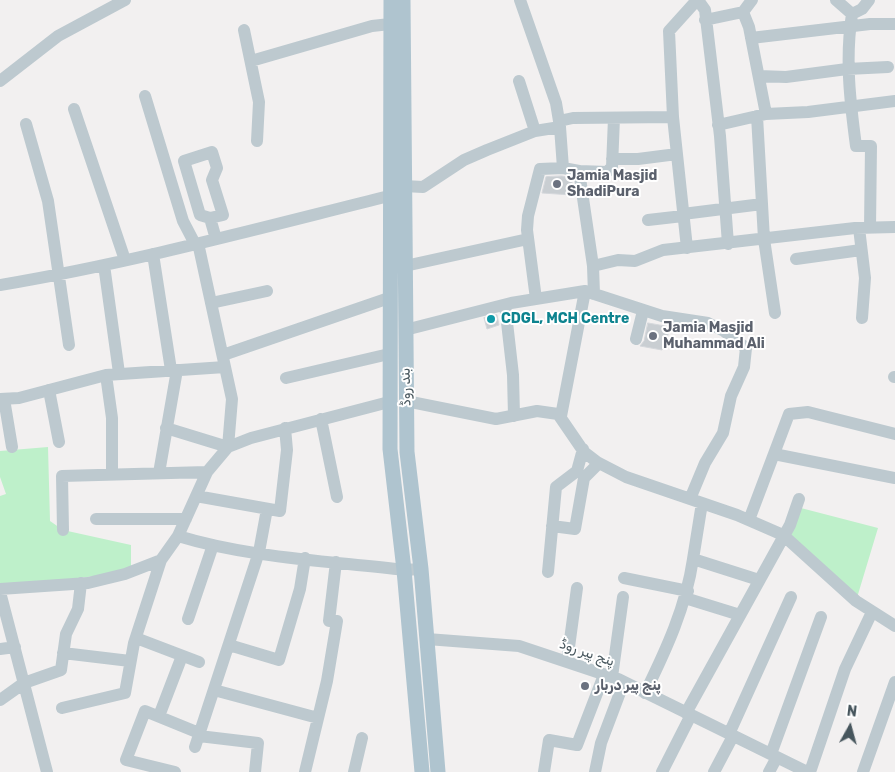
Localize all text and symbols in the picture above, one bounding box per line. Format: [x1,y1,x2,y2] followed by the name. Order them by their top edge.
[567,168,657,200] place label: Jamia Masjid ShadiPura
[551,178,563,190] marker: Jamia Masjid ShadiPura
[501,311,629,327] place label: CDGL, MCH Centre
[485,313,497,325] marker: CDGL, MCH Centre
[663,320,765,352] place label: Jamia Masjid Muhammad Ali
[647,330,659,342] marker: Jamia Masjid Muhammad Ali
[397,368,415,406] street label: بند روڈ
[557,636,617,670] street label: پنج پیر روڈ
[595,678,661,694] place label: پنج پیر دربار
[579,680,591,692] marker: پنج پیر دربار
[825,702,875,752] north arrow
[846,703,858,721] text: N

